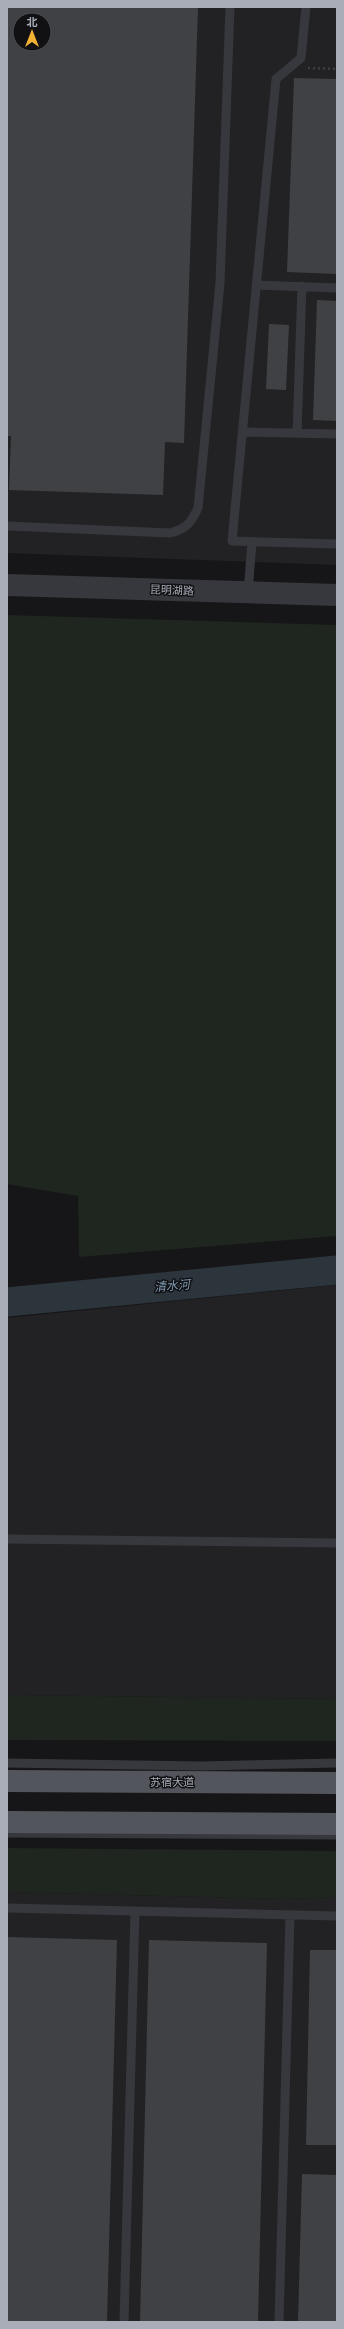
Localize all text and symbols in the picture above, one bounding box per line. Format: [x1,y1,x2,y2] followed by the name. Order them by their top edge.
[12,12,52,52] north arrow
[27,15,38,29] text: 北
[150,582,194,598] street label: 昆明湖路
[153,1276,193,1296] water label: 清水河
[150,1775,194,1789] street label: 苏宿大道

